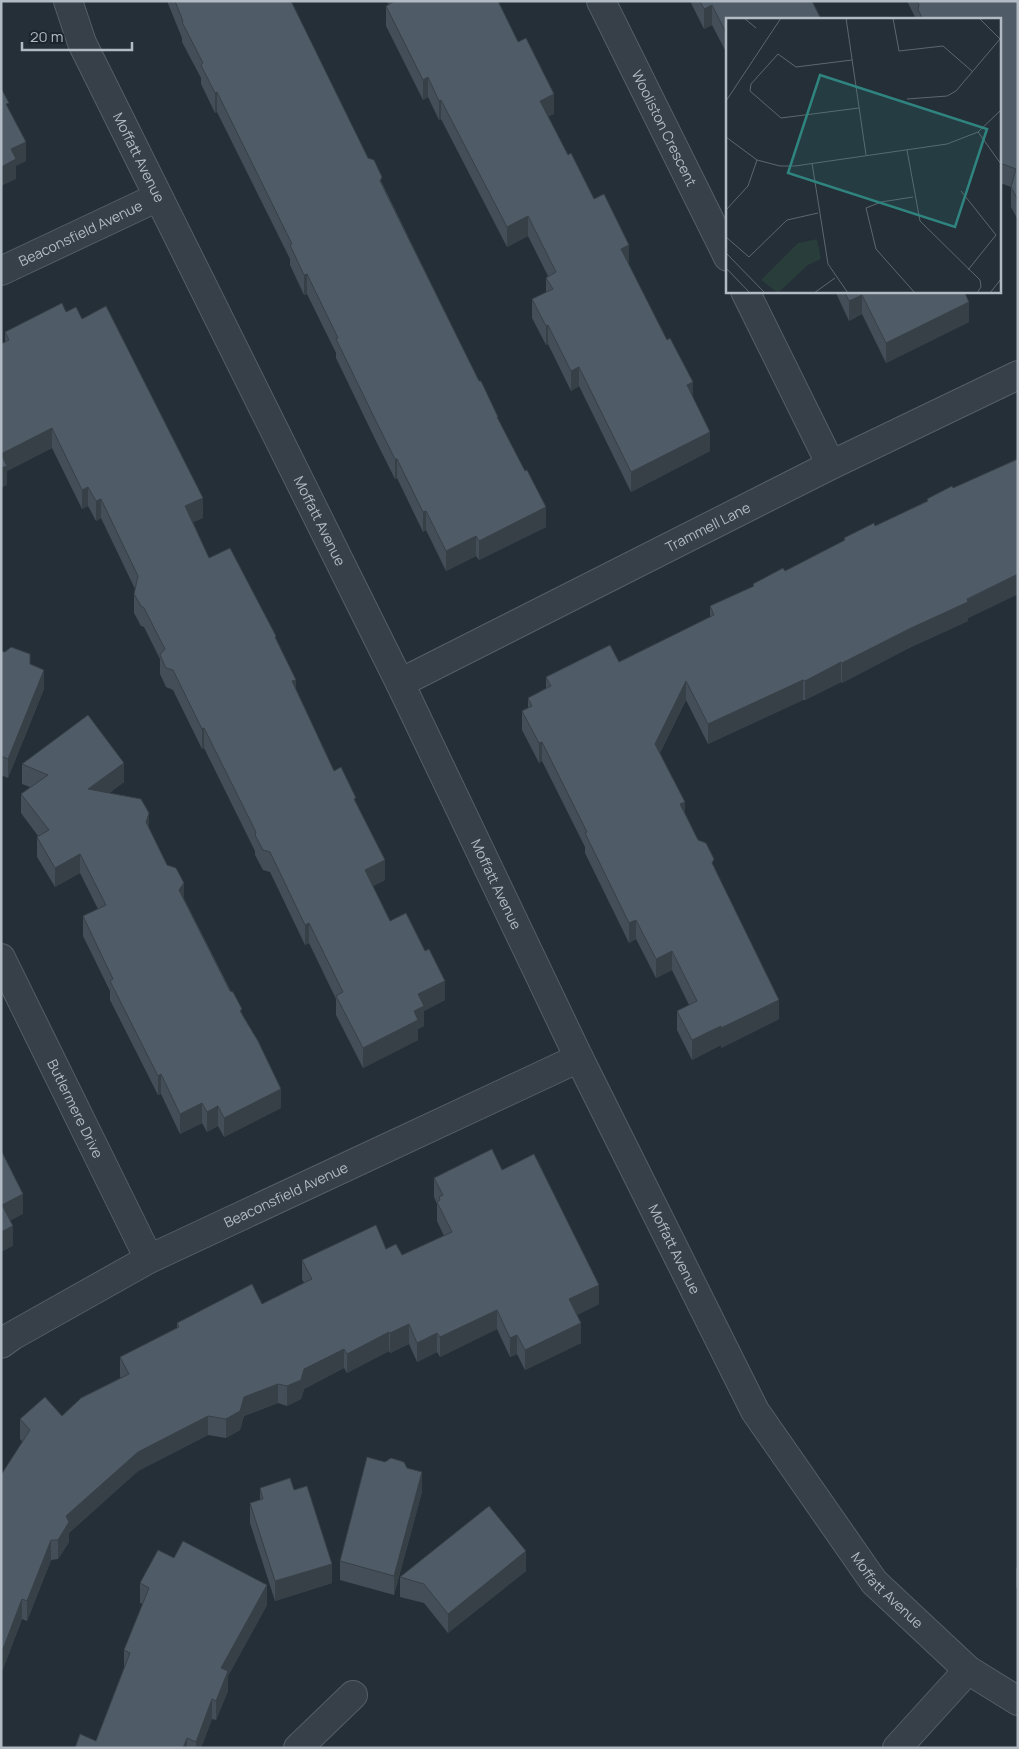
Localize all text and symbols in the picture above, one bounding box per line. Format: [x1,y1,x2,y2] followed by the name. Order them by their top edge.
[726,18,1002,292] inset map
[22,20,132,52] scale bar
[30,26,63,47] text: 20 m
[628,67,702,190] street label: Wooliston Crescent
[109,109,170,205] street label: Moffatt Avenue
[15,196,145,270] street label: Beaconsfield Avenue
[290,473,350,569] street label: Moffatt Avenue
[662,497,753,556] street label: Trammell Lane
[467,836,526,932] street label: Moffatt Avenue
[43,1056,108,1161] street label: Butlermere Drive
[221,1157,351,1232] street label: Beaconsfield Avenue
[644,1201,705,1297] street label: Moffatt Avenue
[847,1548,927,1632] street label: Moffatt Avenue

